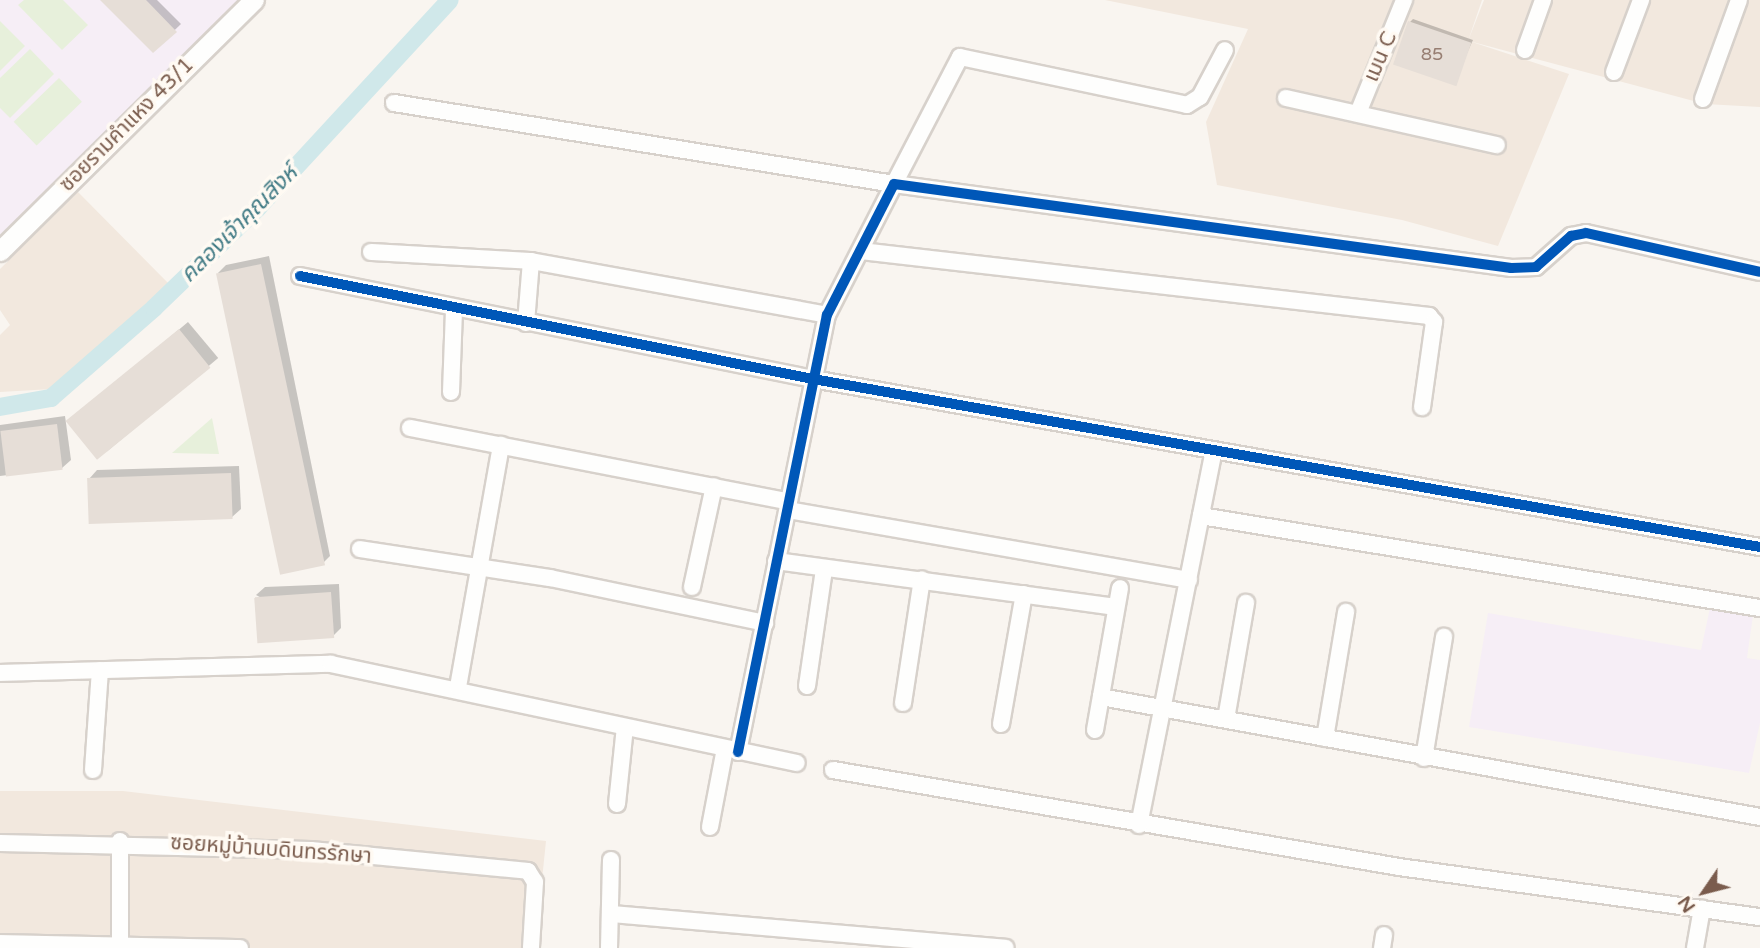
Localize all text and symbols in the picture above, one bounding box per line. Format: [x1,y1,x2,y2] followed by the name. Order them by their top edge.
[1359,28,1403,86] street label: เมน C
[1421,43,1443,65] house number: 85
[55,53,199,197] street label: ซอยรามคำแหง 43/1
[175,160,303,288] water label: คลองเจ้าคุณสิงห์
[169,830,373,870] street label: ซอยหมู่บ้านบดินทรรักษา
[1669,857,1739,927] north arrow
[1673,891,1700,917] text: N

